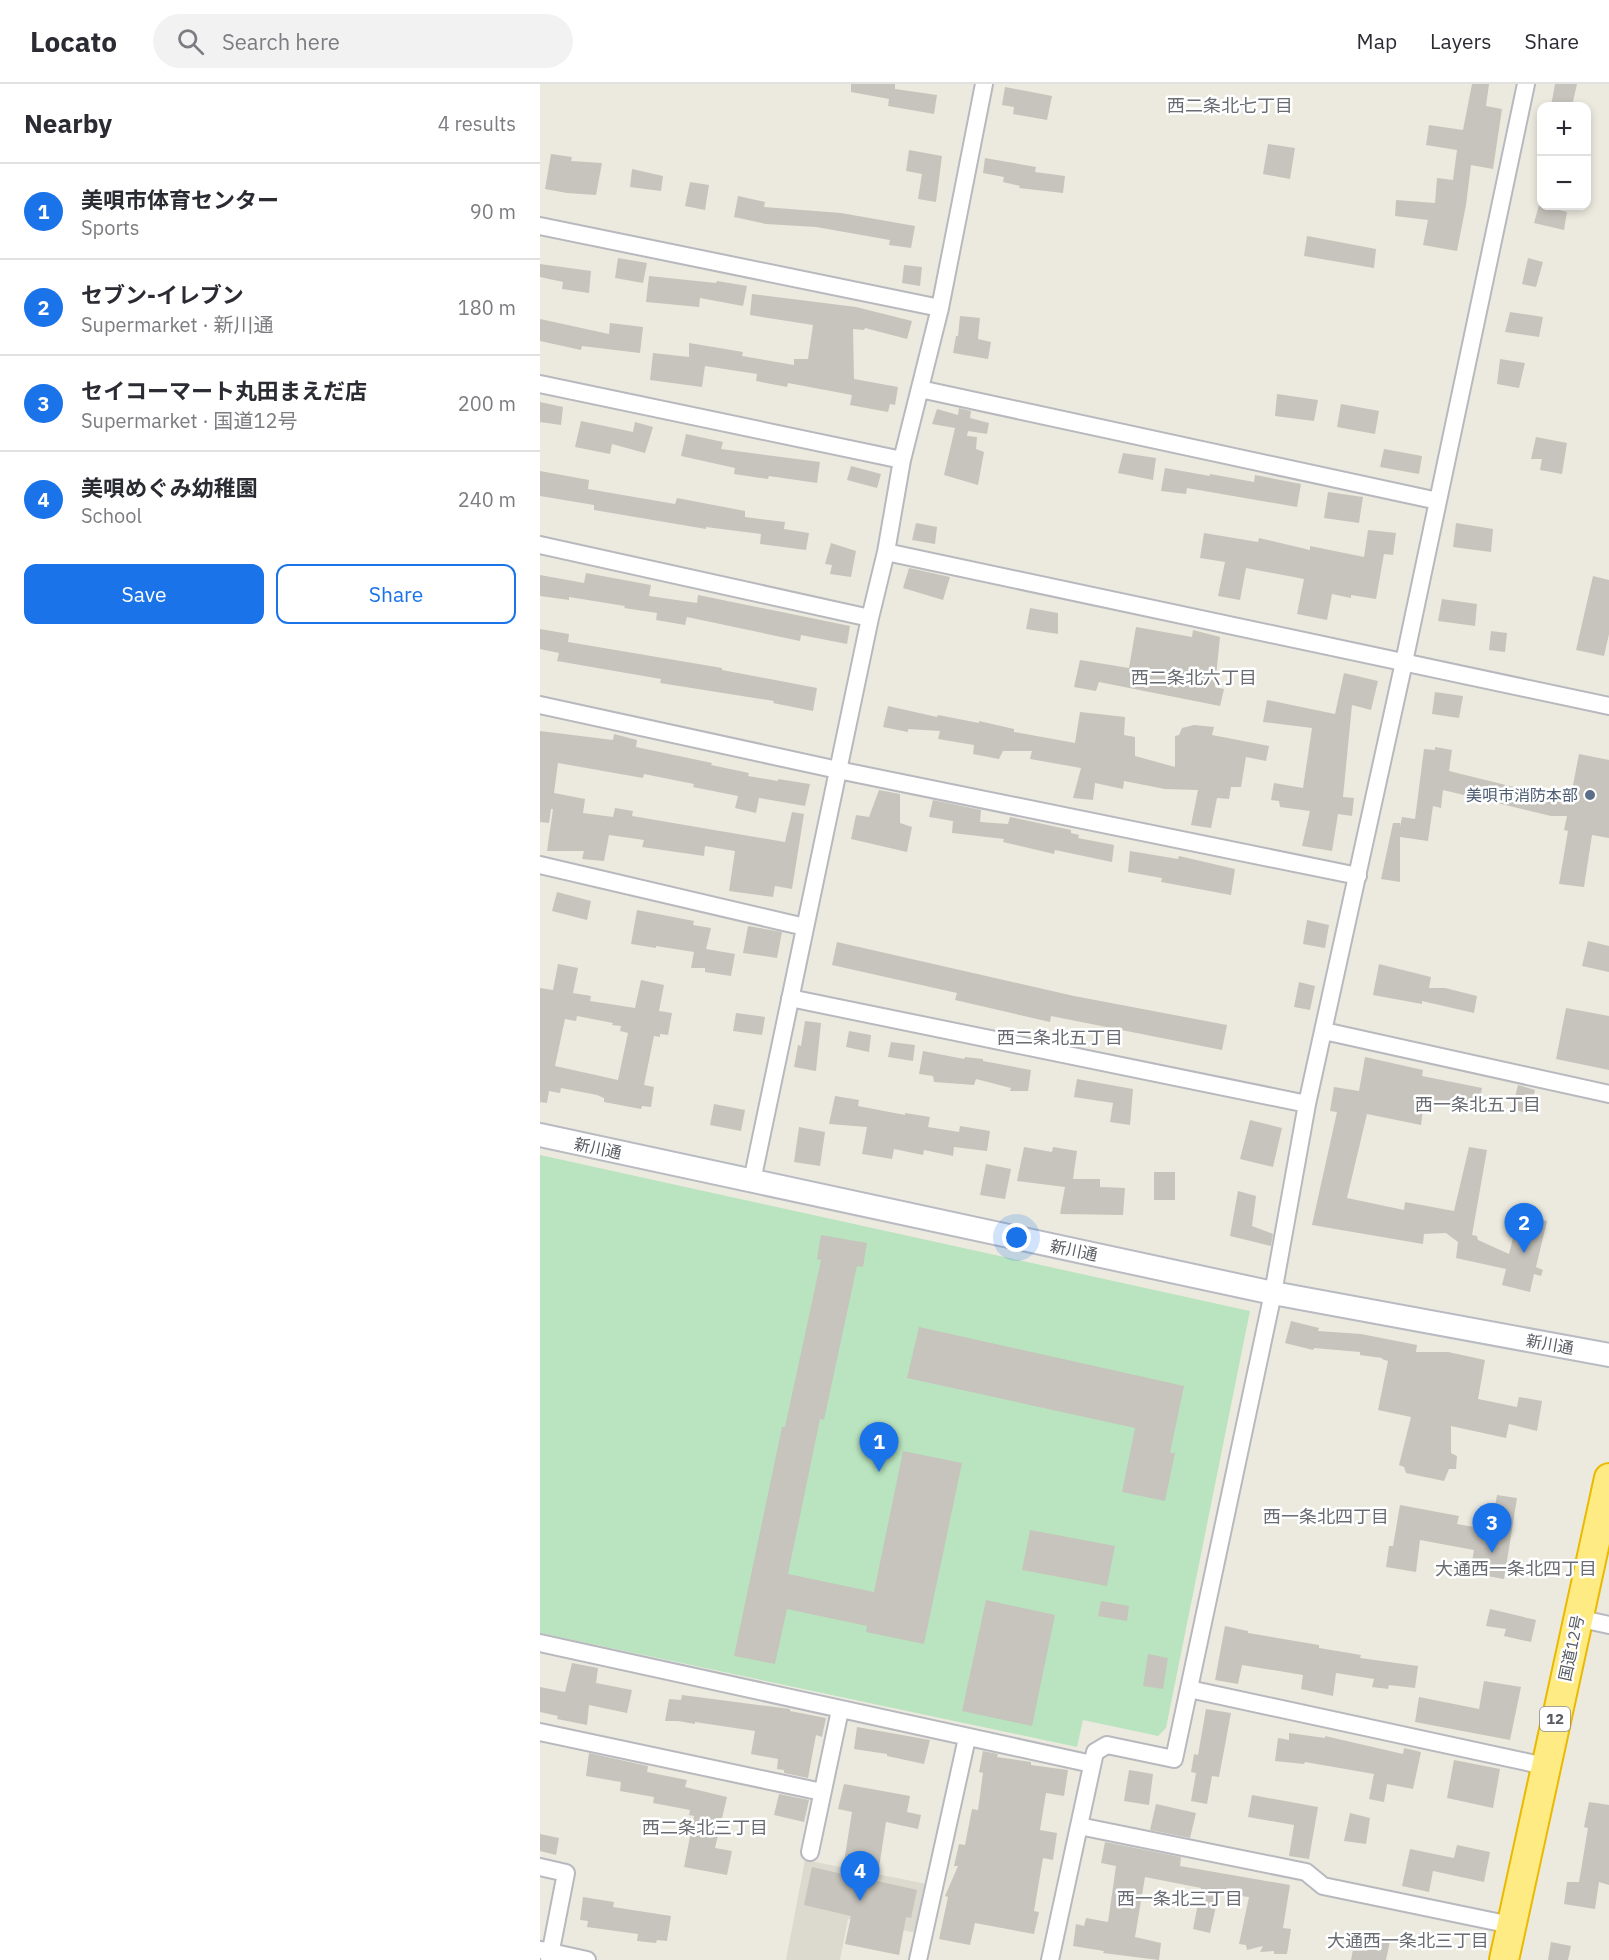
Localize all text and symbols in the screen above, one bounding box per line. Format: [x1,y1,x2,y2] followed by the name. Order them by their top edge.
[153,14,573,68] search box
[30,23,117,60] text: Locato
[174,25,207,58] icon: search
[222,27,340,56] text: Search here
[1357,27,1397,55] text: Map
[1430,27,1492,55] text: Layers
[1525,27,1579,55] text: Share
[1167,94,1293,117] district label: 西二条北七丁目
[1537,102,1591,210] map controls
[1537,102,1591,156] button: +
[24,106,112,140] text: Nearby
[438,110,516,137] text: 4 results
[1537,156,1591,210] button: −
[81,185,279,214] text: 美唄市体育センター
[38,198,50,225] text: 1
[470,198,516,225] text: 90 m
[81,214,140,241] text: Sports
[81,280,244,309] text: セブン-イレブン
[38,294,50,321] text: 2
[458,294,516,321] text: 180 m
[81,311,274,338] text: Supermarket · 新川通
[81,376,367,405] text: セイコーマート丸田まえだ店
[38,390,50,417] text: 3
[458,390,516,417] text: 200 m
[81,407,298,434] text: Supermarket · 国道12号
[81,473,258,502] text: 美唄めぐみ幼稚園
[38,486,50,513] text: 4
[458,486,516,513] text: 240 m
[81,502,142,529] text: School
[24,564,264,624] button: Save
[276,564,516,624] button: Share
[1131,666,1257,689] district label: 西二条北六丁目
[1466,785,1578,805] place label: 美唄市消防本部
[1583,788,1597,802] marker: 美唄市消防本部
[997,1026,1123,1049] district label: 西二条北五丁目
[1415,1093,1541,1116] district label: 西一条北五丁目
[572,1133,624,1163] street label: 新川通
[1504,1204,1544,1253] pin: 2
[1002,1223,1031,1252] your location
[1048,1235,1100,1265] street label: 新川通
[1525,1330,1575,1358] street label: 新川通
[860,1422,898,1472] pin: 1
[1472,1504,1512,1553] pin: 3
[1263,1505,1389,1528] district label: 西一条北四丁目
[1435,1557,1597,1580] district label: 大通西一条北四丁目
[1554,1613,1588,1683] street label: 国道12号
[1540,1707,1570,1731] road number: 12
[642,1816,768,1839] district label: 西二条北三丁目
[840,1852,880,1901] pin: 4
[1117,1887,1243,1910] district label: 西一条北三丁目
[1327,1929,1489,1952] district label: 大通西一条北三丁目

